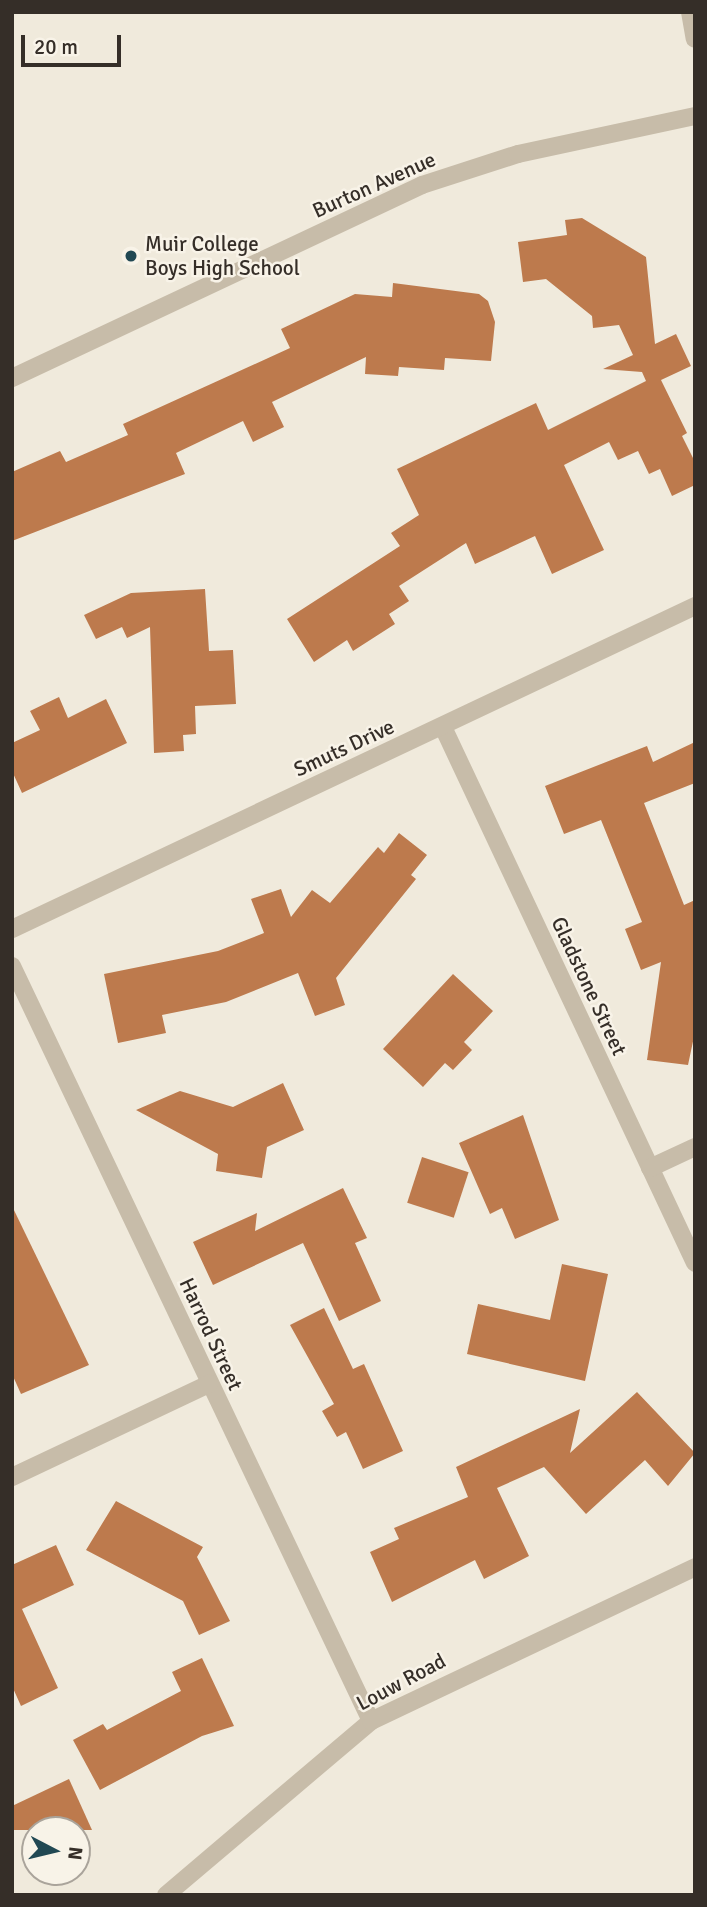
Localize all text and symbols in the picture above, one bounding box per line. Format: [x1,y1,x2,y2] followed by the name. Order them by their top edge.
[24,21,124,65] scale bar
[34,34,78,60] text: 20 m
[308,147,440,223] street label: Burton Avenue
[145,231,300,281] place label: Muir College Boys High School
[123,248,139,264] marker: Muir College Boys High School
[290,714,398,782] street label: Smuts Drive
[546,913,632,1059] street label: Gladstone Street
[174,1274,248,1394] street label: Harrod Street
[352,1648,450,1716] street label: Louw Road
[21,1816,91,1886] north arrow
[62,1845,88,1861] text: N

